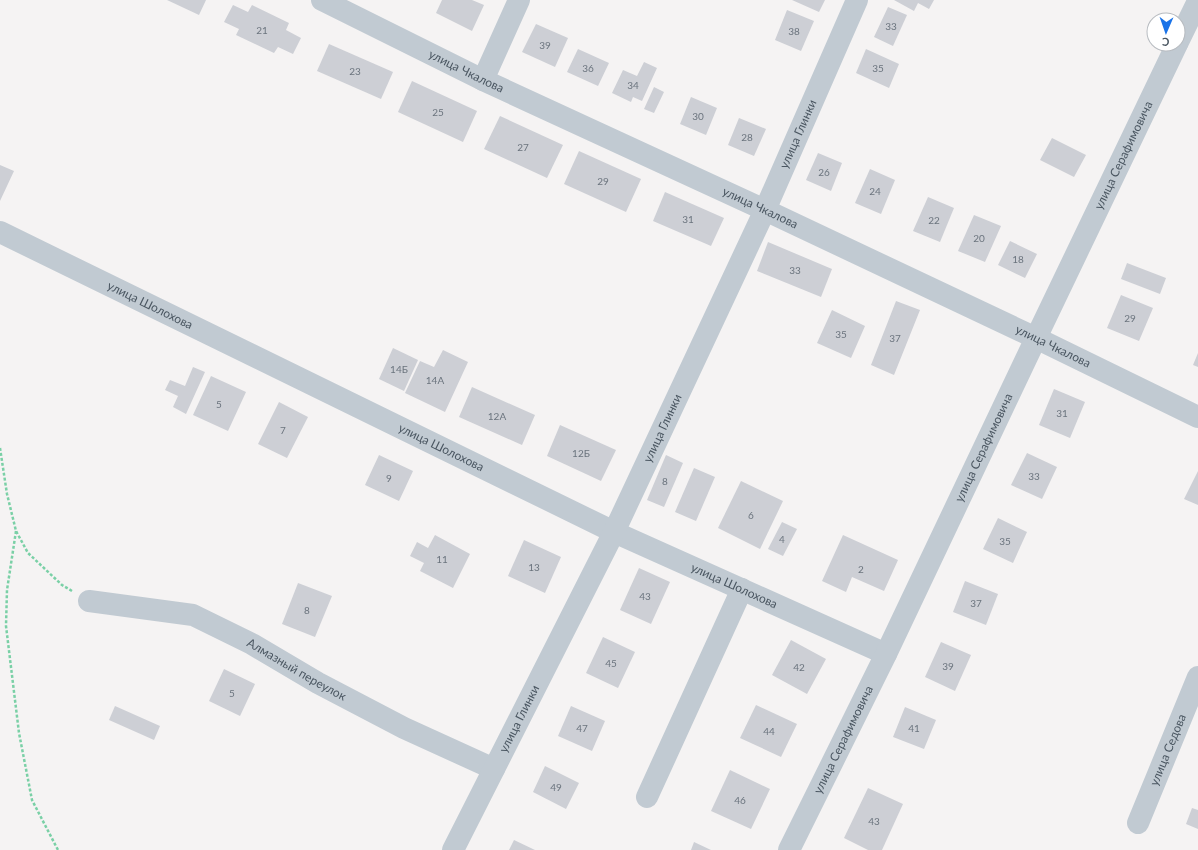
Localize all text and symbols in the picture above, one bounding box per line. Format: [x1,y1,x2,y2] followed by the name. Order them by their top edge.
[1146,12,1186,52] north arrow
[885,20,897,32] house number: 33
[256,24,268,36] house number: 21
[788,25,800,37] house number: 38
[1161,36,1169,49] text: С
[539,39,551,51] house number: 39
[426,46,506,96] street label: улица Чкалова
[582,62,594,74] house number: 36
[872,62,884,74] house number: 35
[349,65,361,77] house number: 23
[627,79,639,91] house number: 34
[776,97,820,171] street label: улица Глинки
[1091,98,1156,212] street label: улица Серафимовича
[432,106,444,118] house number: 25
[692,110,704,122] house number: 30
[741,131,753,143] house number: 28
[517,141,529,153] house number: 27
[818,166,830,178] house number: 26
[597,175,609,187] house number: 29
[720,183,801,232] street label: улица Чкалова
[869,185,881,197] house number: 24
[682,213,694,225] house number: 31
[928,214,940,226] house number: 22
[973,232,985,244] house number: 20
[1012,253,1024,265] house number: 18
[789,264,801,276] house number: 33
[105,278,196,332] street label: улица Шолохова
[1124,312,1136,324] house number: 29
[1013,321,1093,371] street label: улица Чкалова
[835,328,847,340] house number: 35
[889,332,901,344] house number: 37
[390,363,408,375] house number: 14Б
[426,374,444,386] house number: 14А
[640,391,685,465] street label: улица Глинки
[951,391,1016,504] street label: улица Серафимовича
[216,398,222,410] house number: 5
[1056,407,1068,419] house number: 31
[488,410,506,422] house number: 12А
[396,420,487,474] street label: улица Шолохова
[280,424,286,436] house number: 7
[572,447,590,459] house number: 12Б
[1028,470,1040,482] house number: 33
[386,472,392,484] house number: 9
[662,475,668,487] house number: 8
[748,509,754,521] house number: 6
[779,533,785,545] house number: 4
[999,535,1011,547] house number: 35
[436,553,448,565] house number: 11
[689,559,780,611] street label: улица Шолохова
[528,561,540,573] house number: 13
[858,563,864,575] house number: 2
[639,590,651,602] house number: 43
[970,597,982,609] house number: 37
[304,604,310,616] house number: 8
[245,635,350,704] street label: Алмазный переулок
[605,657,617,669] house number: 45
[942,660,954,672] house number: 39
[793,661,805,673] house number: 42
[496,682,542,755] street label: улица Глинки
[810,683,876,796] street label: улица Серафимовича
[229,687,235,699] house number: 5
[1146,712,1189,788] street label: улица Седова
[576,722,588,734] house number: 47
[908,722,920,734] house number: 41
[763,725,775,737] house number: 44
[550,781,562,793] house number: 49
[734,794,746,806] house number: 46
[868,815,880,827] house number: 43

